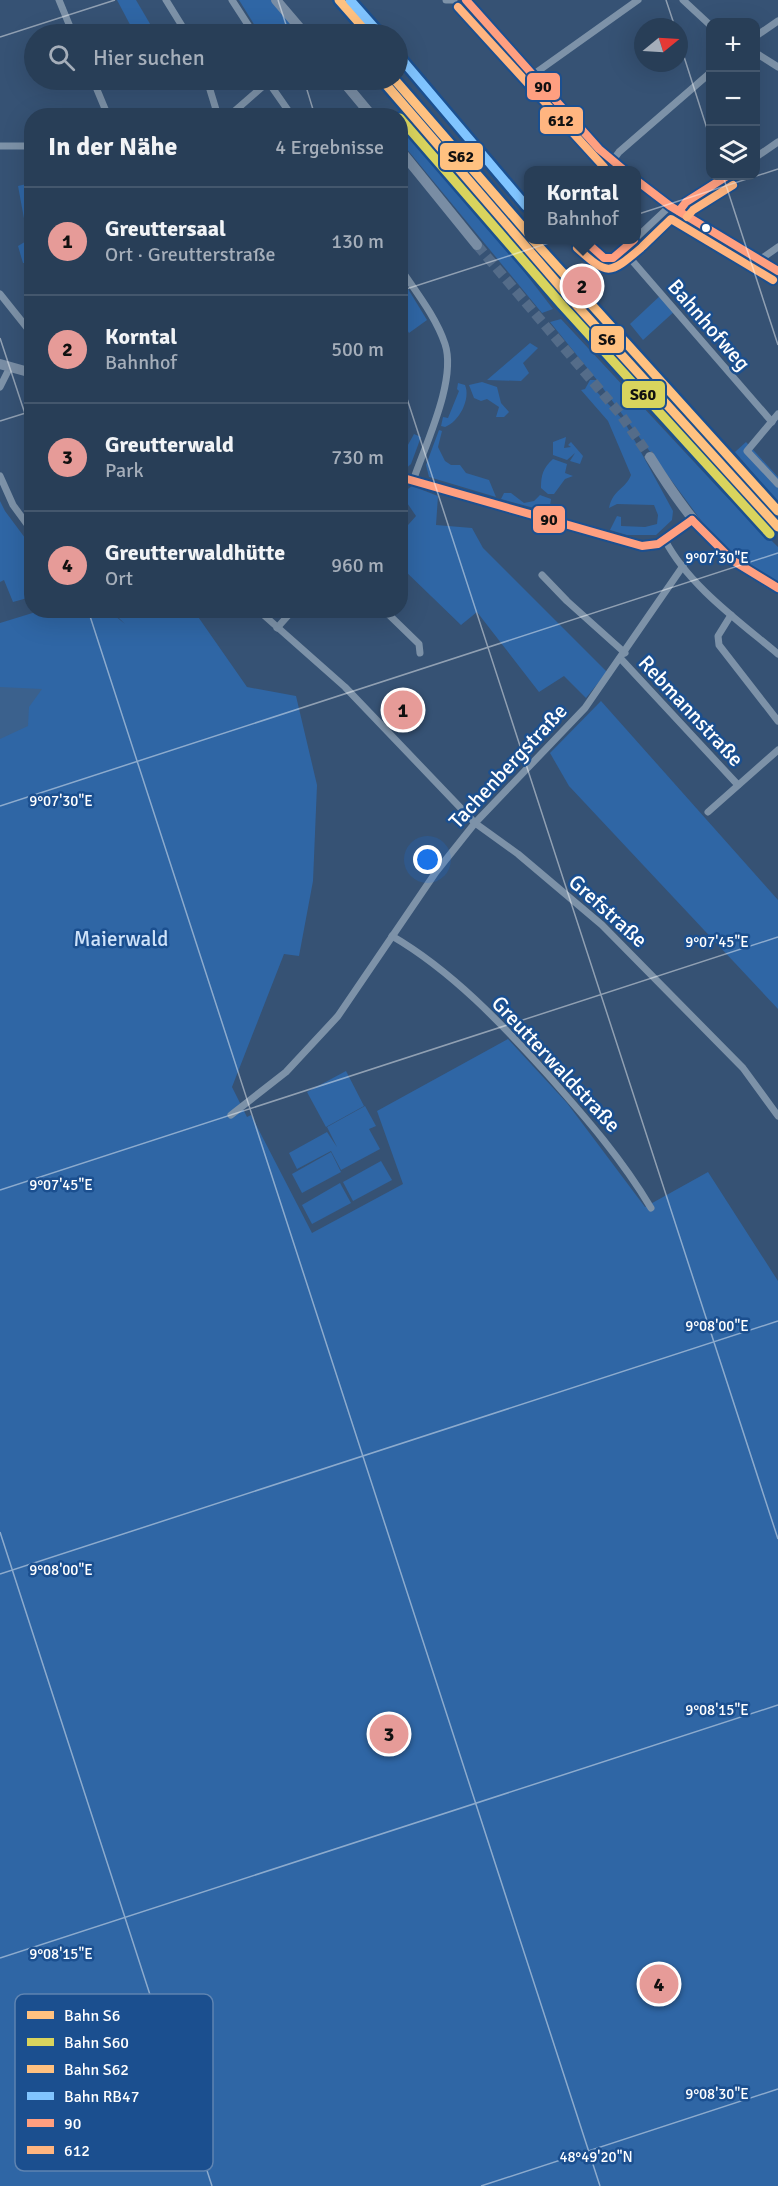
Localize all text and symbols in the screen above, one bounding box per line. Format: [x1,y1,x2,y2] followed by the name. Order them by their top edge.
[634,18,688,72] north arrow
[706,18,760,180] map controls
[706,18,760,72] button: +
[24,24,408,90] search box
[45,41,78,74] icon: search
[93,44,205,71] text: Hier suchen
[526,72,561,101] line badge: 90
[706,72,760,126] button: −
[534,77,552,97] text: 90
[539,106,584,135] line badge: 612
[548,111,574,131] text: 612
[706,126,760,180] button: layers
[48,131,178,163] text: In der Nähe
[275,135,384,160] text: 4 Ergebnisse
[439,142,484,171] line badge: S62
[448,147,474,167] text: S62
[524,166,641,244] popup
[546,179,619,206] text: Korntal
[546,206,618,231] text: Bahnhof
[105,215,226,242] text: Greuttersaal
[700,222,712,234] unlabelled marker
[62,229,73,254] text: 1
[331,229,384,254] text: 130 m
[105,242,275,267] text: Ort · Greutterstraße
[562,264,602,308] pin: 2
[662,274,756,376] street label: Bahnhofweg
[105,323,177,350] text: Korntal
[590,325,625,354] line badge: S6
[598,330,616,350] text: S6
[62,337,73,362] text: 2
[331,337,384,362] text: 500 m
[105,350,177,375] text: Bahnhof
[621,380,666,409] line badge: S60
[630,385,656,405] text: S60
[105,431,234,458] text: Greutterwald
[62,445,73,470] text: 3
[331,445,384,470] text: 730 m
[105,458,143,483] text: Park
[532,505,566,534] line badge: 90
[540,510,558,530] text: 90
[105,539,285,566] text: Greutterwaldhütte
[685,549,749,567] text: 9°07'30"E
[62,553,73,578] text: 4
[331,553,384,578] text: 960 m
[105,566,133,591] text: Ort
[633,650,749,772] street label: Rebmannstraße
[384,688,422,732] pin: 1
[443,698,573,834] street label: Tachenbergstraße
[29,792,93,810] text: 9°07'30"E
[413,845,442,874] your location
[563,869,653,953] street label: Grefstraße
[74,926,168,952] park label: Maierwald
[685,933,749,951] text: 9°07'45"E
[486,990,626,1138] street label: Greutterwaldstraße
[29,1176,93,1194] text: 9°07'45"E
[685,1317,749,1335] text: 9°08'00"E
[29,1561,93,1579] text: 9°08'00"E
[685,1701,749,1719] text: 9°08'15"E
[370,1712,408,1756] pin: 3
[29,1945,93,1963] text: 9°08'15"E
[640,1962,678,2006] pin: 4
[15,1994,213,2171] legend
[64,2006,120,2026] text: Bahn S6
[64,2033,129,2053] text: Bahn S60
[64,2060,129,2080] text: Bahn S62
[685,2085,749,2103] text: 9°08'30"E
[64,2087,139,2107] text: Bahn RB47
[64,2114,81,2134] text: 90
[64,2141,90,2161] text: 612
[559,2148,633,2166] text: 48°49'20"N

